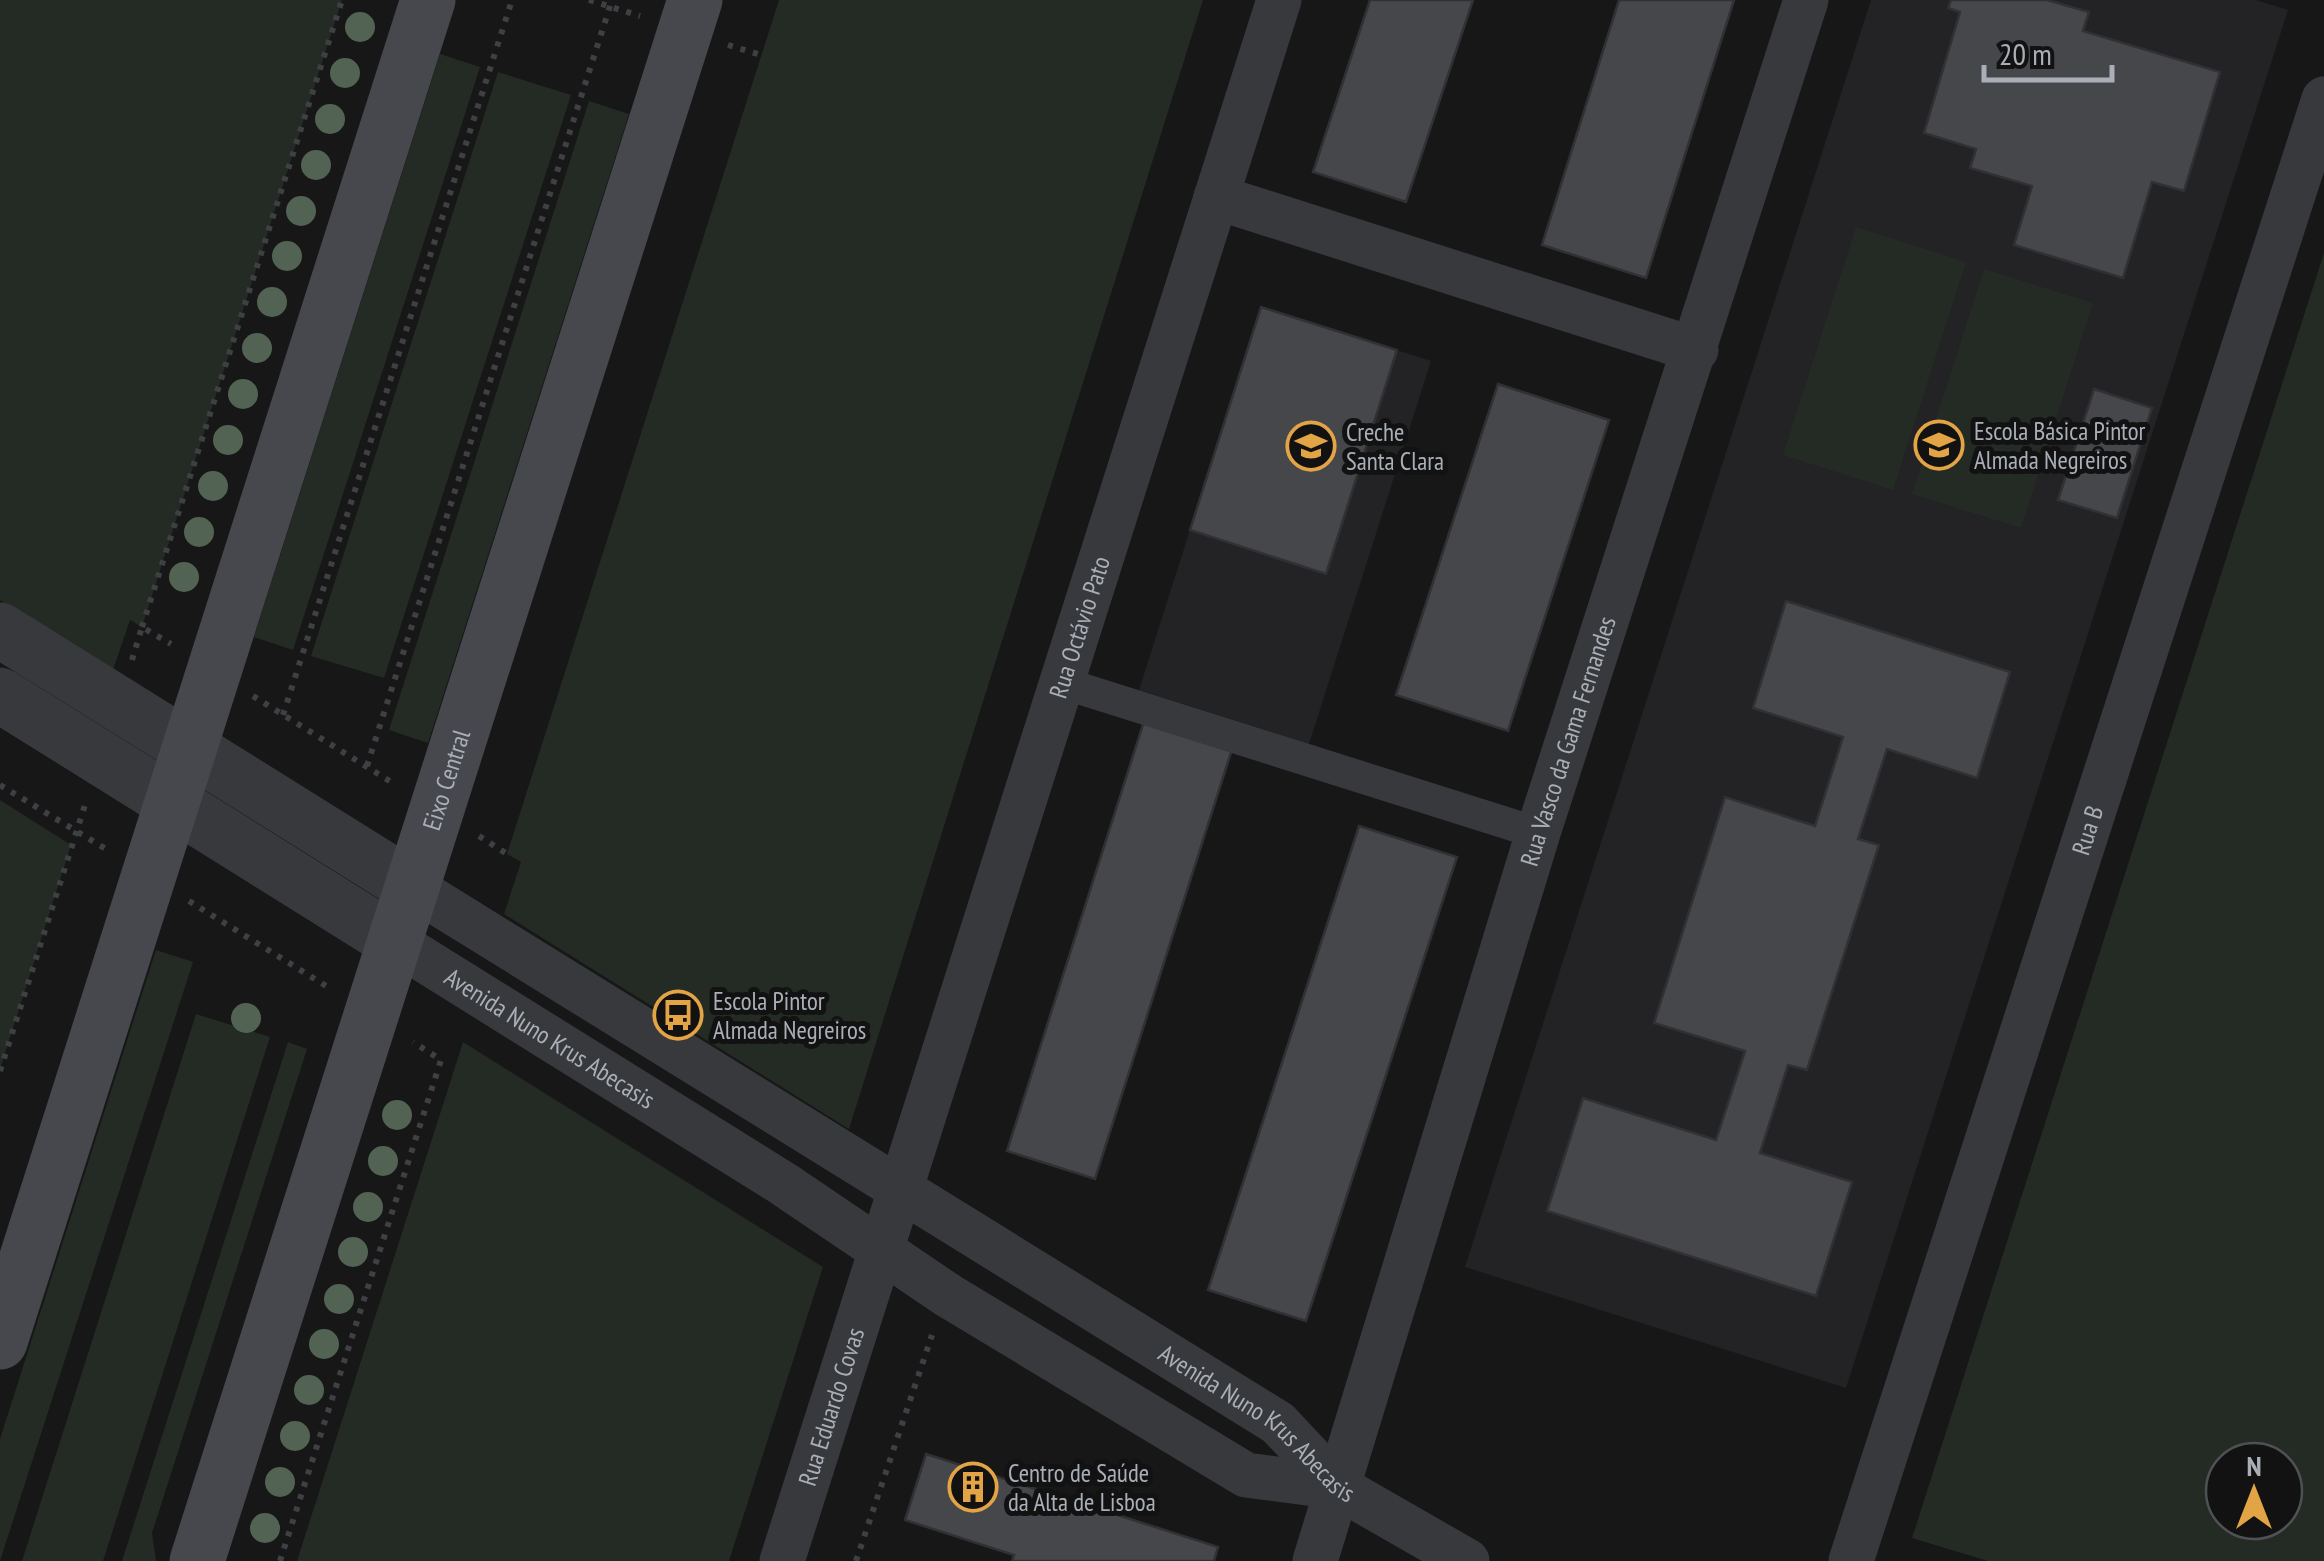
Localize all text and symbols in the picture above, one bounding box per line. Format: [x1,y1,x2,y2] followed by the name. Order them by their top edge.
[1984,20,2112,82] scale bar
[1999,34,2052,73] text: 20 m
[1974,415,2146,476] place label: Escola Básica Pintor Almada Negreiros
[1346,416,1444,477] place label: Creche Santa Clara
[1913,419,1965,471] school or university icon: Escola Básica Pintor Almada Negreiros
[1285,420,1337,472] school or university icon: Creche Santa Clara
[1042,552,1117,702] street label: Rua Octávio Pato
[1513,612,1623,870] street label: Rua Vasco da Gama Fernandes
[415,725,477,834] street label: Eixo Central
[2064,802,2110,859] street label: Rua B
[439,961,661,1116] street label: Avenida Nuno Krus Abecasis
[713,985,866,1046] place label: Escola Pintor Almada Negreiros
[652,989,704,1041] bus stop icon: Escola Pintor Almada Negreiros
[791,1324,871,1490] street label: Rua Eduardo Covas
[1153,1337,1360,1509] street label: Avenida Nuno Krus Abecasis
[2204,1441,2304,1541] north arrow
[2246,1447,2262,1484] text: N
[1008,1457,1156,1518] place label: Centro de Saúde da Alta de Lisboa
[947,1461,999,1513] building icon: Centro de Saúde da Alta de Lisboa

